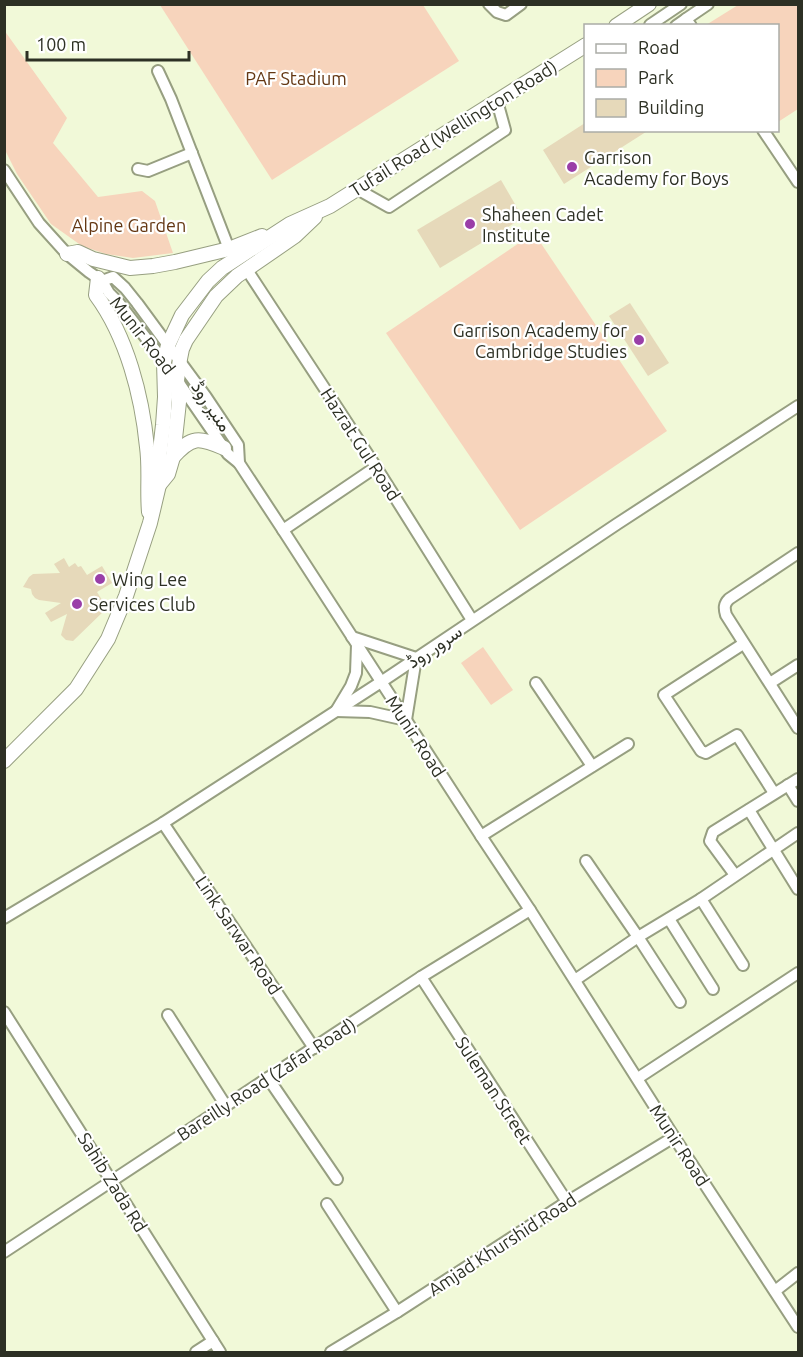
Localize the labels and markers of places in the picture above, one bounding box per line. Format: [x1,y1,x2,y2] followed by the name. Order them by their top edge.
[584,147,729,188] place label: Garrison Academy for Boys
[565,160,579,174] marker: Garrison Academy for Boys
[482,204,603,245] place label: Shaheen Cadet Institute
[463,217,477,231] marker: Shaheen Cadet Institute
[453,320,627,361] place label: Garrison Academy for Cambridge Studies
[632,333,646,347] marker: Garrison Academy for Cambridge Studies
[112,569,187,589] place label: Wing Lee
[93,572,107,586] marker: Wing Lee
[89,594,196,614] place label: Services Club
[70,597,84,611] marker: Services Club

